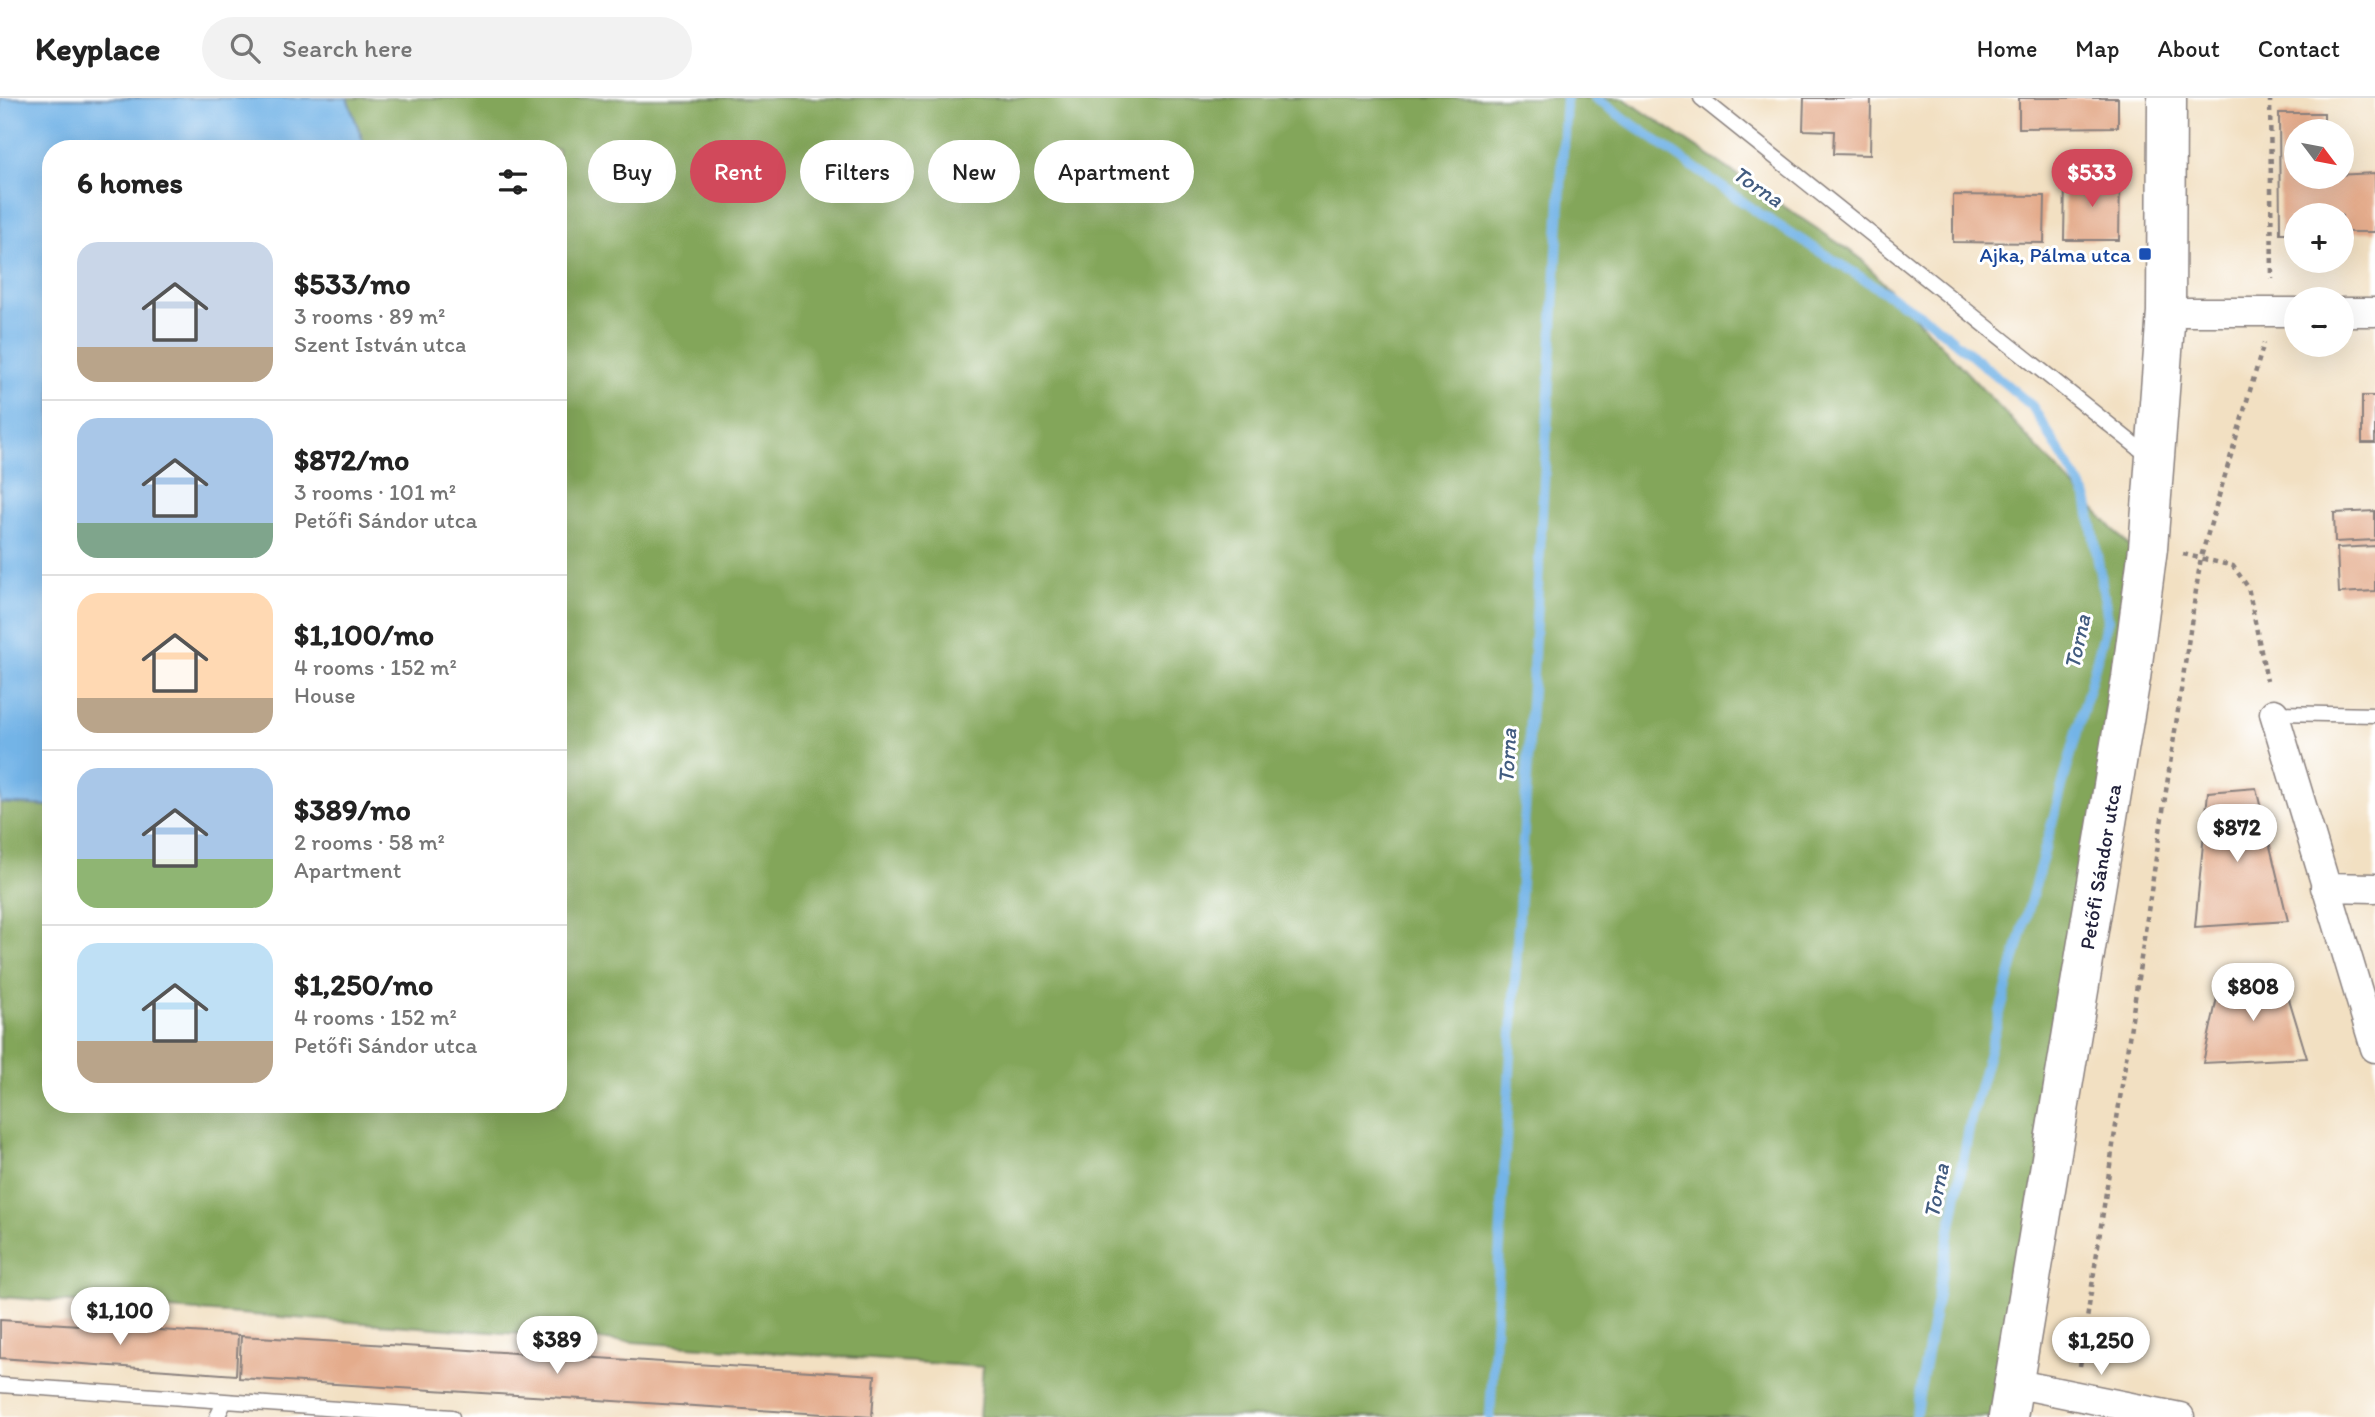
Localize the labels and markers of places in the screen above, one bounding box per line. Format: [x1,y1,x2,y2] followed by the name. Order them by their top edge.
[2051,150,2133,209] pin: $533
[1979,242,2131,267] place label: Ajka, Pálma utca
[2137,246,2153,262] marker: Ajka, Pálma utca
[2196,804,2278,864] pin: $872
[2212,964,2294,1023] pin: $808
[63,1288,177,1347] pin: $1,100
[516,1316,598,1376] pin: $389
[2044,1318,2158,1377] pin: $1,250

